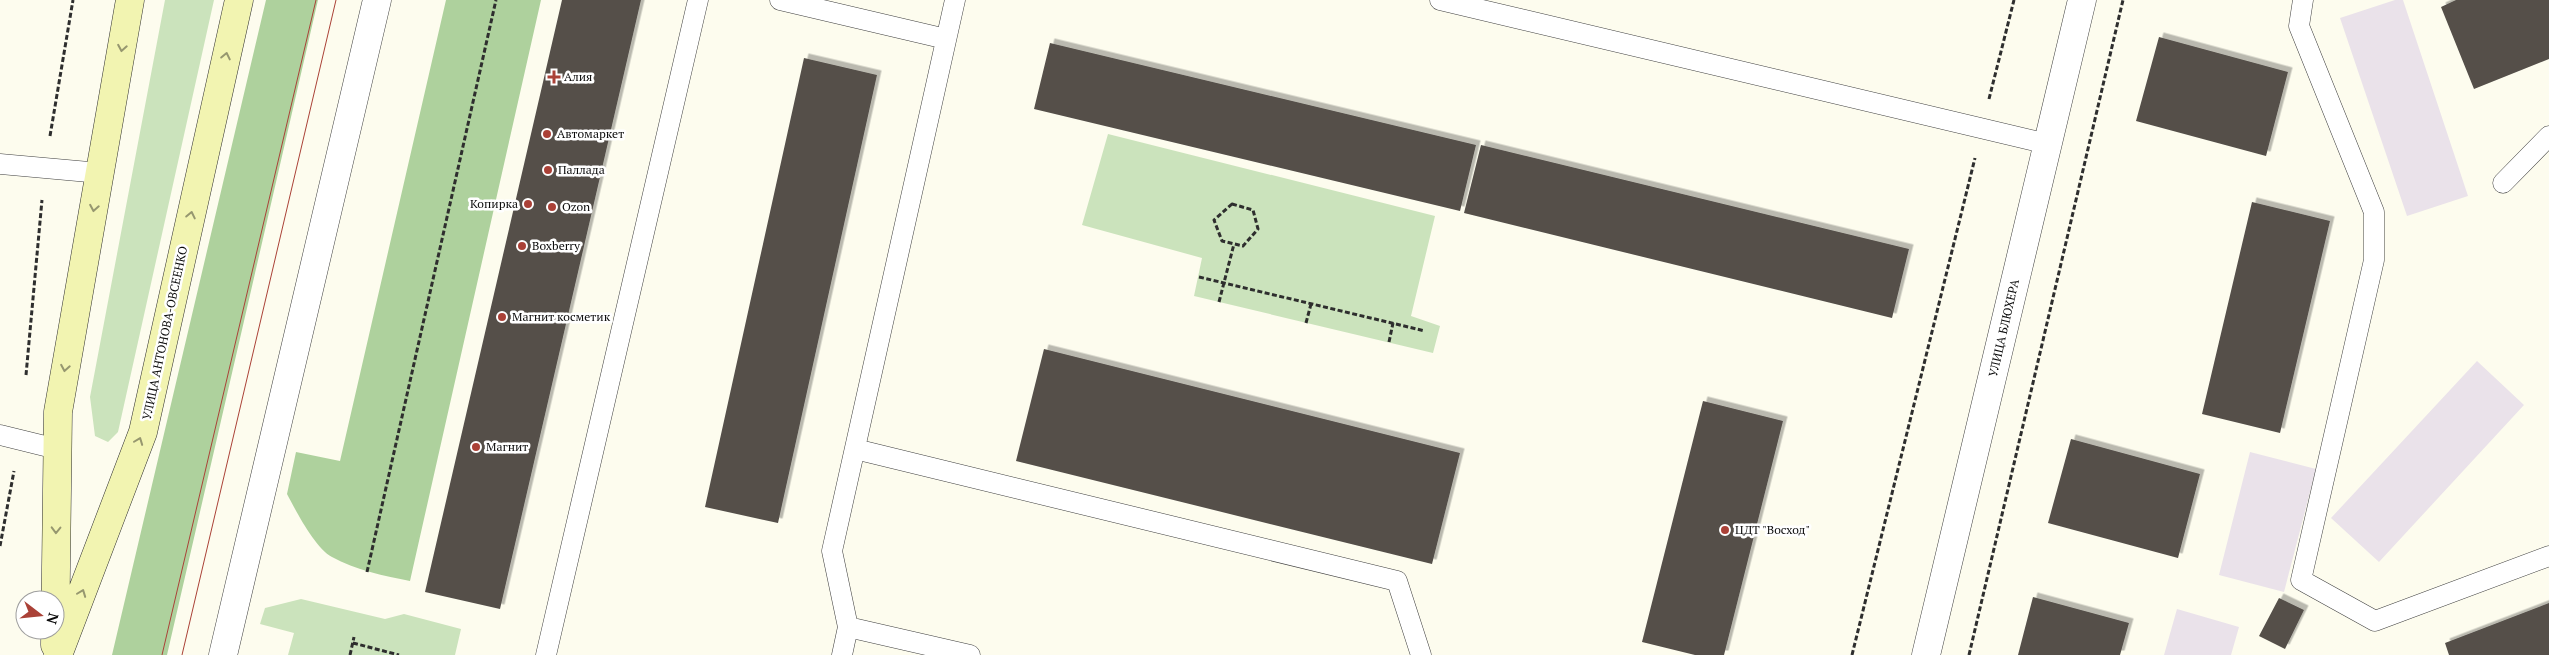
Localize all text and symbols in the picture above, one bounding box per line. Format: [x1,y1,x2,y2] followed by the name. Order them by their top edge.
[118,44,128,52] one-way arrow
[220,52,231,61] one-way arrow
[564,69,592,84] place label: Алия
[548,71,560,83] marker: Алия
[557,126,624,141] place label: Автомаркет
[541,128,553,140] marker: Автомаркет
[558,162,605,177] place label: Паллада
[542,164,554,176] marker: Паллада
[470,196,518,211] place label: Копирка
[522,198,534,210] marker: Копирка
[562,199,590,214] place label: Ozon
[546,201,558,213] marker: Ozon
[89,204,99,212] one-way arrow
[185,210,196,219] one-way arrow
[532,238,581,253] place label: Boxberry
[516,240,528,252] marker: Boxberry
[139,244,190,421] street label: УЛИЦА АНТОНОВА-ОВСЕЕНКО
[1985,277,2022,378] street label: УЛИЦА БЛЮХЕРА
[512,309,611,324] place label: Магнит косметик
[496,311,508,323] marker: Магнит косметик
[61,364,71,372] one-way arrow
[133,437,144,446] one-way arrow
[486,439,528,454] place label: Магнит
[470,441,482,453] marker: Магнит
[1735,522,1810,537] place label: ЦДТ "Восход"
[1719,524,1731,536] marker: ЦДТ "Восход"
[51,526,61,534] one-way arrow
[75,589,86,598] one-way arrow
[15,590,65,640] north arrow
[42,611,64,627] text: N

